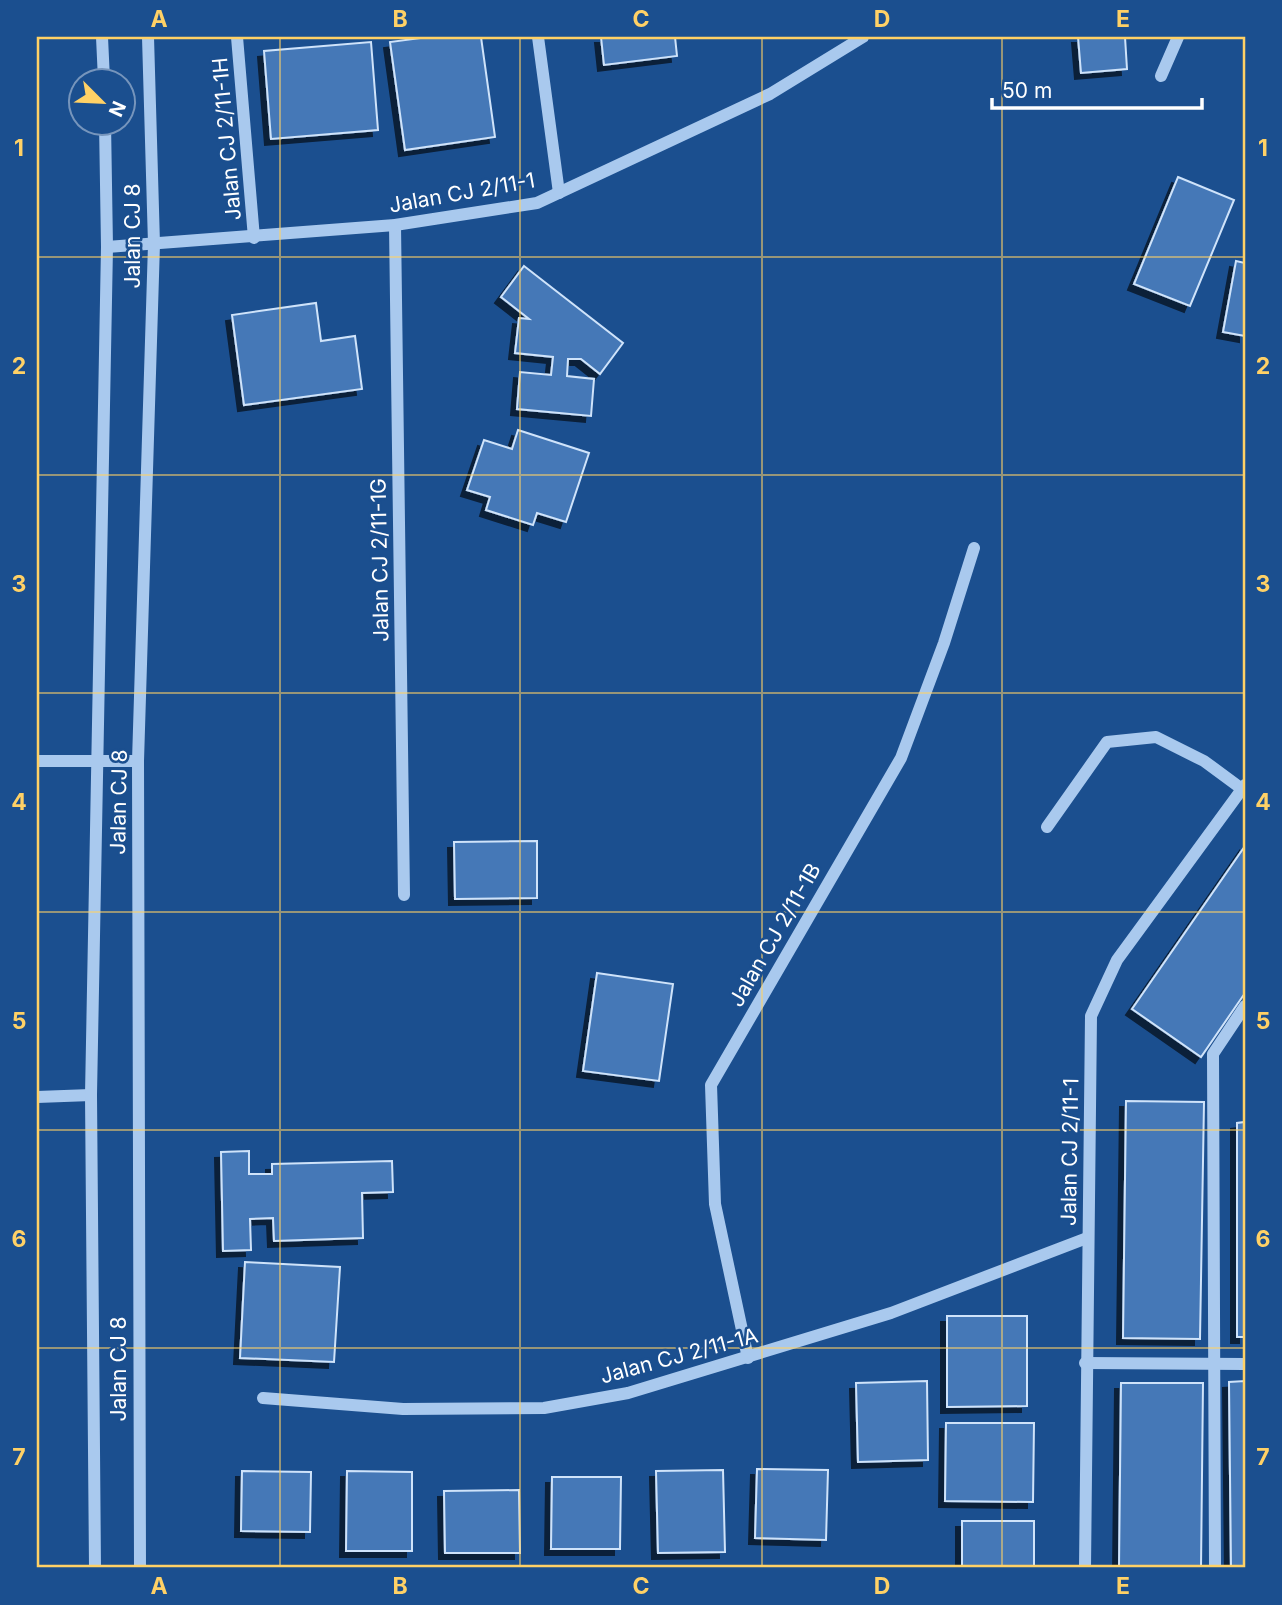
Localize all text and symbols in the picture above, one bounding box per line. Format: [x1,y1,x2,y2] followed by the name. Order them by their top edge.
[150,5,168,33] text: A
[392,5,408,33] text: B
[632,5,650,33] text: C
[874,5,890,33] text: D
[1116,5,1130,33] text: E
[207,57,246,222] street label: Jalan CJ 2/11-1H
[66,66,136,136] north arrow
[992,66,1202,110] scale bar
[1002,78,1052,103] text: 50 m
[104,97,131,120] text: N
[14,134,24,162] text: 1
[1258,134,1268,162] text: 1
[387,167,537,218] street label: Jalan CJ 2/11-1
[120,183,145,289] street label: Jalan CJ 8
[12,352,26,380] text: 2
[1256,352,1270,380] text: 2
[366,478,393,642] street label: Jalan CJ 2/11-1G
[12,570,26,598] text: 3
[1256,570,1270,598] text: 3
[105,749,132,855] street label: Jalan CJ 8
[11,788,27,816] text: 4
[1255,788,1271,816] text: 4
[723,859,826,1011] street label: Jalan CJ 2/11-1B
[12,1007,26,1035] text: 5
[1256,1007,1270,1035] text: 5
[1056,1078,1083,1226] street label: Jalan CJ 2/11-1
[12,1225,26,1253] text: 6
[1256,1225,1270,1253] text: 6
[106,1316,131,1422] street label: Jalan CJ 8
[597,1322,761,1389] street label: Jalan CJ 2/11-1A
[12,1443,26,1471] text: 7
[1256,1443,1270,1471] text: 7
[150,1572,168,1600] text: A
[392,1572,408,1600] text: B
[632,1572,650,1600] text: C
[874,1572,890,1600] text: D
[1116,1572,1130,1600] text: E

